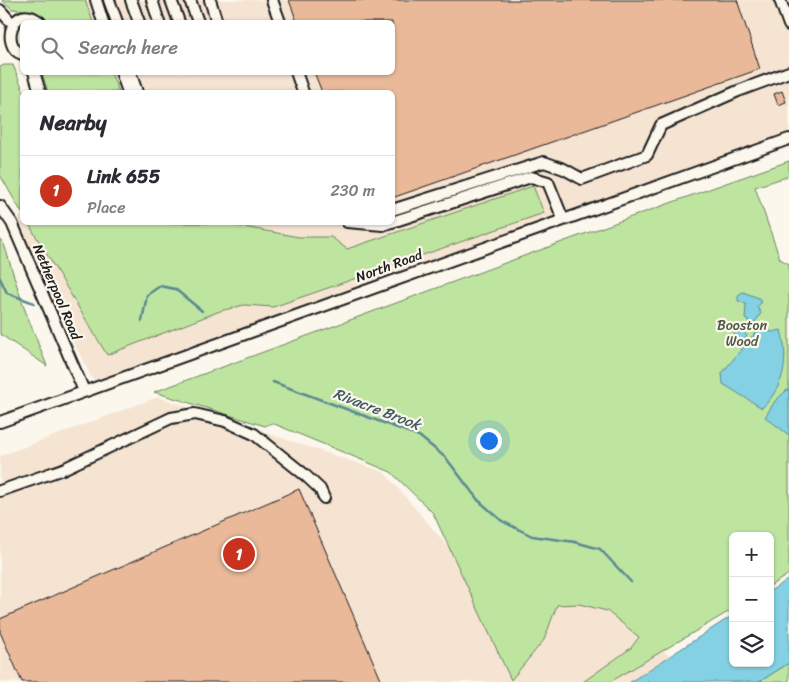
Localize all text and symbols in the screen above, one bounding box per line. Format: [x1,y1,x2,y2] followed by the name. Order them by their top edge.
[20,20,395,75] search box
[78,31,178,64] text: Search here
[38,34,66,62] icon: search
[40,104,106,142] text: Nearby
[87,160,160,193] text: Link 655
[53,176,59,205] text: 1
[330,176,375,205] text: 230 m
[87,193,126,222] text: Place
[25,240,89,345] street label: Netherpool Road
[352,242,428,290] street label: North Road
[717,313,767,354] park label: Booston Wood
[330,380,426,438] water label: Rivacre Brook
[476,428,502,454] your location
[729,532,774,667] map controls
[729,532,774,577] button: +
[223,535,255,573] pin: 1
[729,577,774,622] button: −
[729,622,774,667] button: layers

